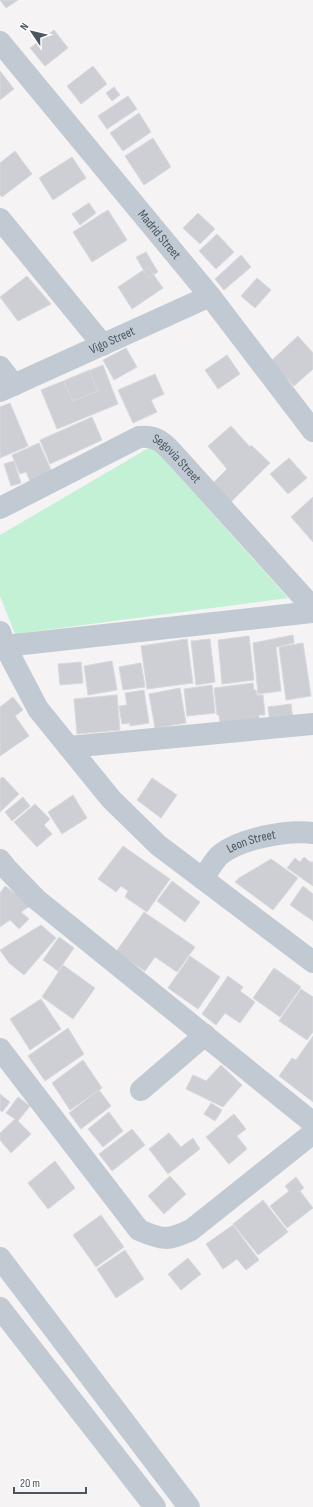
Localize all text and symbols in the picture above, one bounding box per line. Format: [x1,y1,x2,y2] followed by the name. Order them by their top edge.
[12,12,52,52] north arrow
[17,20,31,33] text: N
[134,207,184,263] street label: Madrid Street
[87,323,137,358] street label: Vigo Street
[150,430,204,487] street label: Segovia Street
[224,827,277,857] street label: Leon Street
[14,1469,86,1495] scale bar
[20,1476,40,1491] text: 20 m

